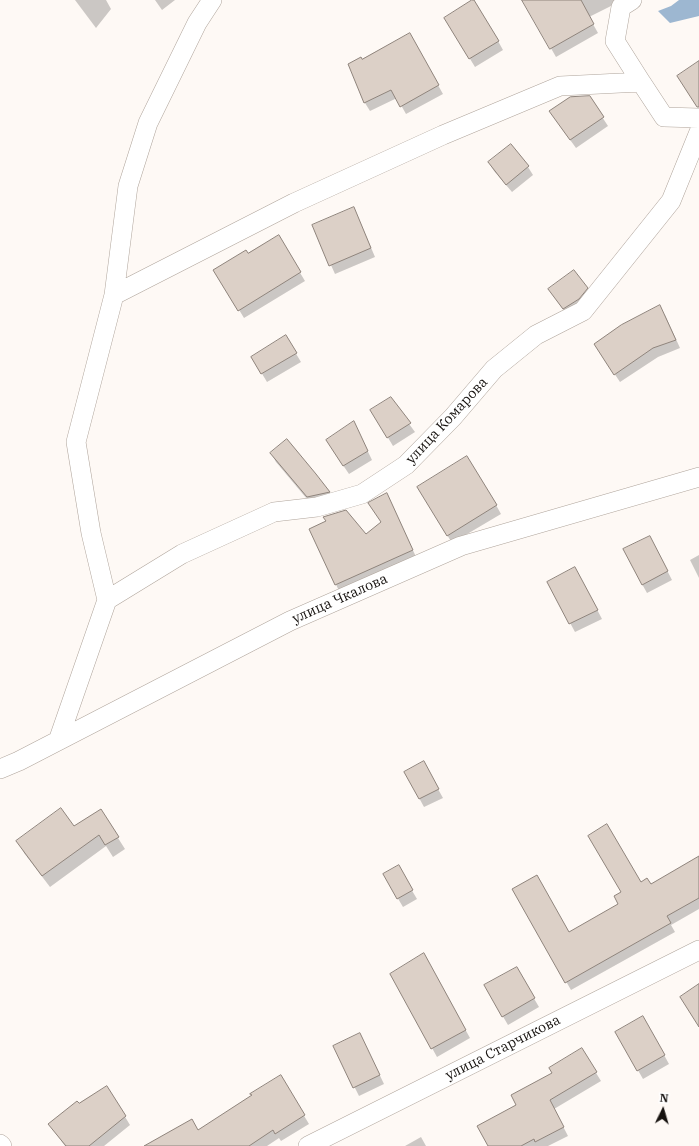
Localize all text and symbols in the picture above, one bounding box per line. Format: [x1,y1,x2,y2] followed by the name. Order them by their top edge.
[403,374,491,468] street label: улица Комарова
[290,570,390,628] street label: улица Чкалова
[443,1012,563,1084] street label: улица Старчикова
[643,1090,683,1130] north arrow
[659,1091,669,1105] text: N

